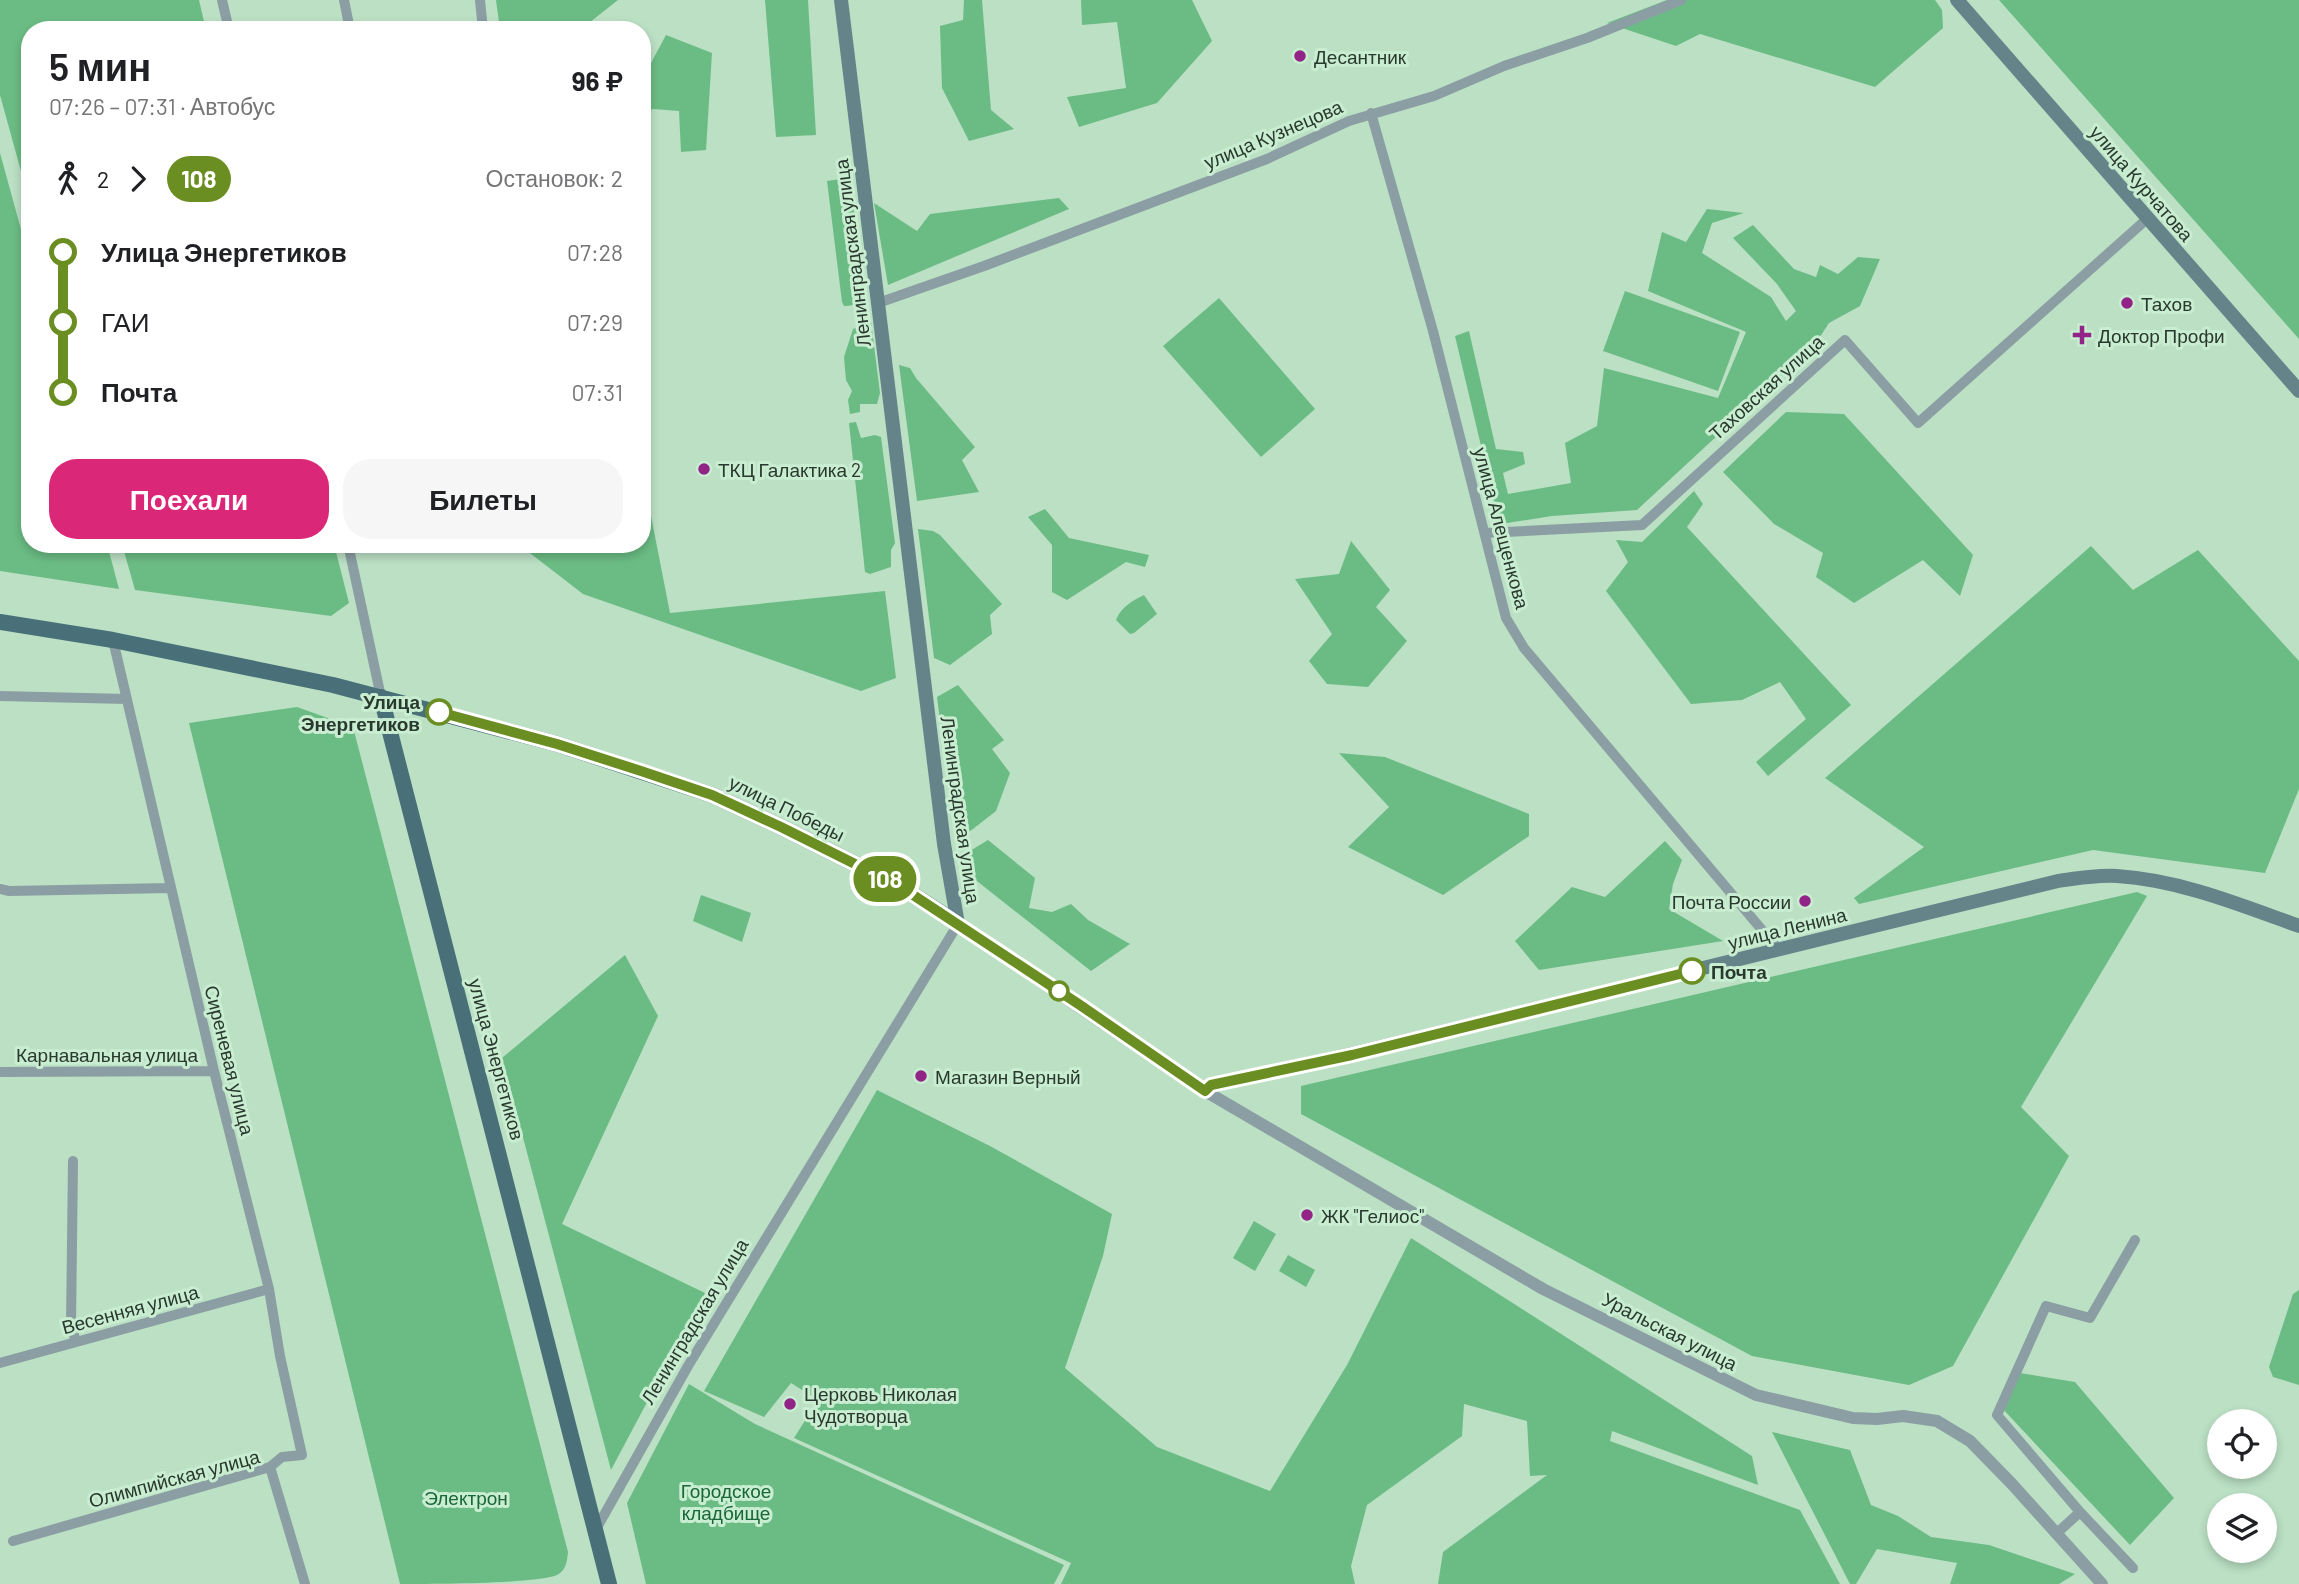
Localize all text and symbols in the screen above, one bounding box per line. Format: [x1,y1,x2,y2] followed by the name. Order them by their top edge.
[49,43,151,89] text: 5 мин
[1314,45,1407,68] place label: Десантник
[1292,48,1308,64] marker: Десантник
[572,65,623,96] text: 96 ₽
[49,92,275,120] text: 07:26 – 07:31 · Автобус
[1200,94,1346,174] street label: улица Кузнецова
[2085,120,2199,246] street label: улица Курчатова
[829,157,875,348] street label: Ленинградская улица
[49,160,87,198] icon: walk
[119,160,157,198] icon: forward
[181,164,217,193] text: 108
[486,164,623,192] text: Остановок: 2
[97,165,109,193] text: 2
[101,236,347,267] text: Улица Энергетиков
[567,238,623,266] text: 07:28
[2141,292,2192,315] place label: Тахов
[2119,295,2135,311] marker: Тахов
[101,306,149,337] text: ГАИ
[567,308,623,336] text: 07:29
[2098,324,2225,347] place label: Доктор Профи
[2072,325,2092,345] marker: Доктор Профи
[1704,329,1828,444] street label: Таховская улица
[101,376,177,407] text: Почта
[572,378,623,406] text: 07:31
[1469,445,1535,612] street label: улица Алещенкова
[718,458,861,481] place label: ТКЦ Галактика 2
[49,459,329,539] button: Поехали
[343,459,623,539] button: Билеты
[696,461,712,477] marker: ТКЦ Галактика 2
[301,690,420,735] place label: Улица Энергетиков
[426,699,452,725] marker: Улица Энергетиков
[936,715,986,906] street label: Ленинградская улица
[725,770,849,846] street label: улица Победы
[845,856,925,902] line badge: 108
[867,864,903,893] text: 108
[1672,890,1791,913] place label: Почта России
[1797,893,1813,909] marker: Почта России
[1725,902,1849,954] street label: улица Ленина
[1679,958,1705,984] marker: Почта
[1711,960,1767,983] place label: Почта
[464,976,530,1142] street label: улица Энергетиков
[1049,981,1069,1001] unlabelled marker
[200,983,260,1138] street label: Сиреневая улица
[16,1043,198,1066] street label: Карнавальная улица
[935,1065,1081,1088] place label: Магазин Верный
[913,1068,929,1084] marker: Магазин Верный
[1321,1204,1424,1227] place label: ЖК "Гелиос"
[1299,1207,1315,1223] marker: ЖК "Гелиос"
[635,1234,753,1408] street label: Ленинградская улица
[59,1280,201,1338] street label: Весенняя улица
[1599,1287,1742,1375] street label: Уральская улица
[804,1382,957,1427] place label: Церковь Николая Чудотворца
[782,1396,798,1412] marker: Церковь Николая Чудотворца
[2207,1409,2277,1563] map controls
[2207,1409,2277,1479] button: locate
[86,1444,262,1512] street label: Олимпийская улица
[681,1479,771,1524] park label: Городское кладбище
[424,1486,508,1509] park label: Электрон
[2207,1493,2277,1563] button: layers

